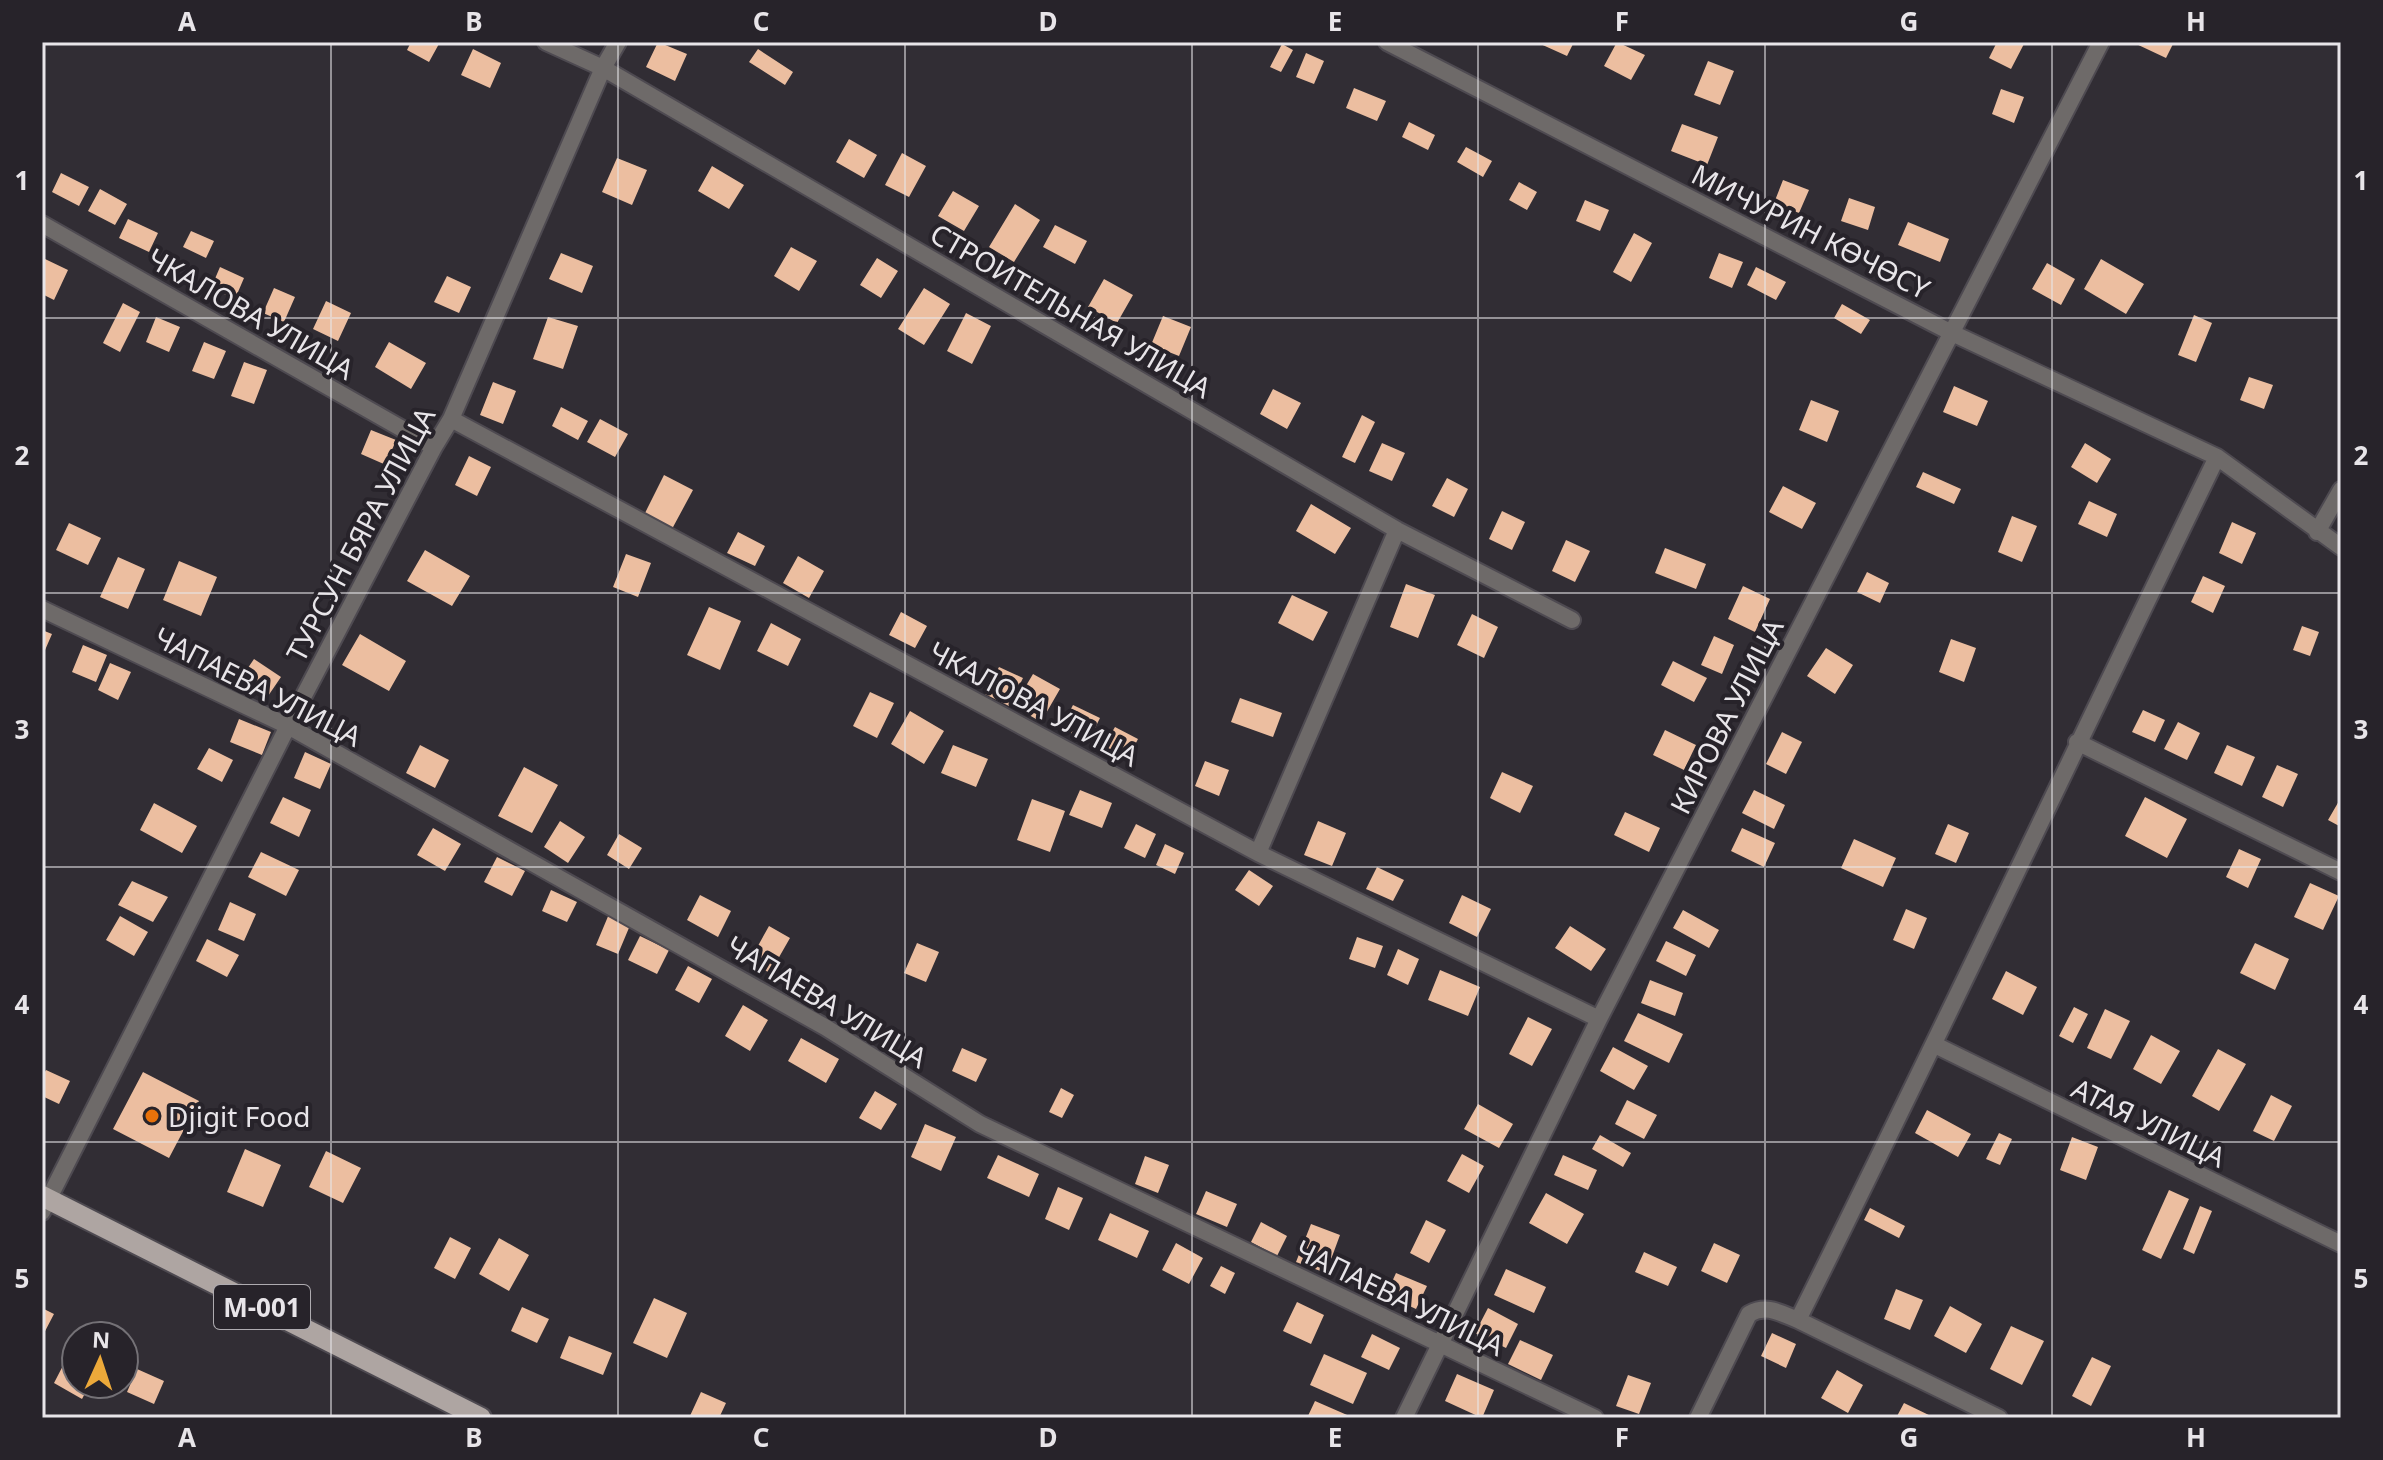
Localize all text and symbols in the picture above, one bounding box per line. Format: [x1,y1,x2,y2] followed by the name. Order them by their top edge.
[178,3,196,39] text: A
[465,3,483,39] text: B
[753,3,769,39] text: C
[1038,3,1058,39] text: D
[1328,3,1342,39] text: E
[1615,3,1629,39] text: F
[1900,3,1918,39] text: G
[2186,3,2206,39] text: H
[1686,155,1937,308] street label: МИЧУРИН КӨЧӨСҮ
[15,162,29,198] text: 1
[2354,162,2368,198] text: 1
[924,214,1218,406] street label: СТРОИТЕЛЬНАЯ УЛИЦА
[141,238,361,388] street label: ЧКАЛОВА УЛИЦА
[277,400,443,668] street label: ТУРСУН БЯРА УЛИЦА
[15,437,30,473] text: 2
[2354,437,2369,473] text: 2
[1660,612,1792,820] street label: КИРОВА УЛИЦА
[148,617,368,755] street label: ЧАПАЕВА УЛИЦА
[922,632,1146,774] street label: ЧКАЛОВА УЛИЦА
[15,711,29,747] text: 3
[2354,711,2368,747] text: 3
[719,926,935,1076] street label: ЧАПАЕВА УЛИЦА
[15,986,30,1022] text: 4
[2354,986,2369,1022] text: 4
[2066,1068,2232,1176] street label: АТАЯ УЛИЦА
[168,1097,310,1135] place label: Djigit Food
[143,1107,161,1125] marker: Djigit Food
[1289,1230,1511,1364] street label: ЧАПАЕВА УЛИЦА
[15,1260,29,1296] text: 5
[2354,1260,2368,1296] text: 5
[214,1285,310,1329] road number: М-001
[60,1320,140,1400] north arrow
[91,1324,111,1354] text: N
[178,1419,196,1455] text: A
[465,1419,483,1455] text: B
[753,1419,769,1455] text: C
[1038,1419,1058,1455] text: D
[1328,1419,1342,1455] text: E
[1615,1419,1629,1455] text: F
[1900,1419,1918,1455] text: G
[2186,1419,2206,1455] text: H

